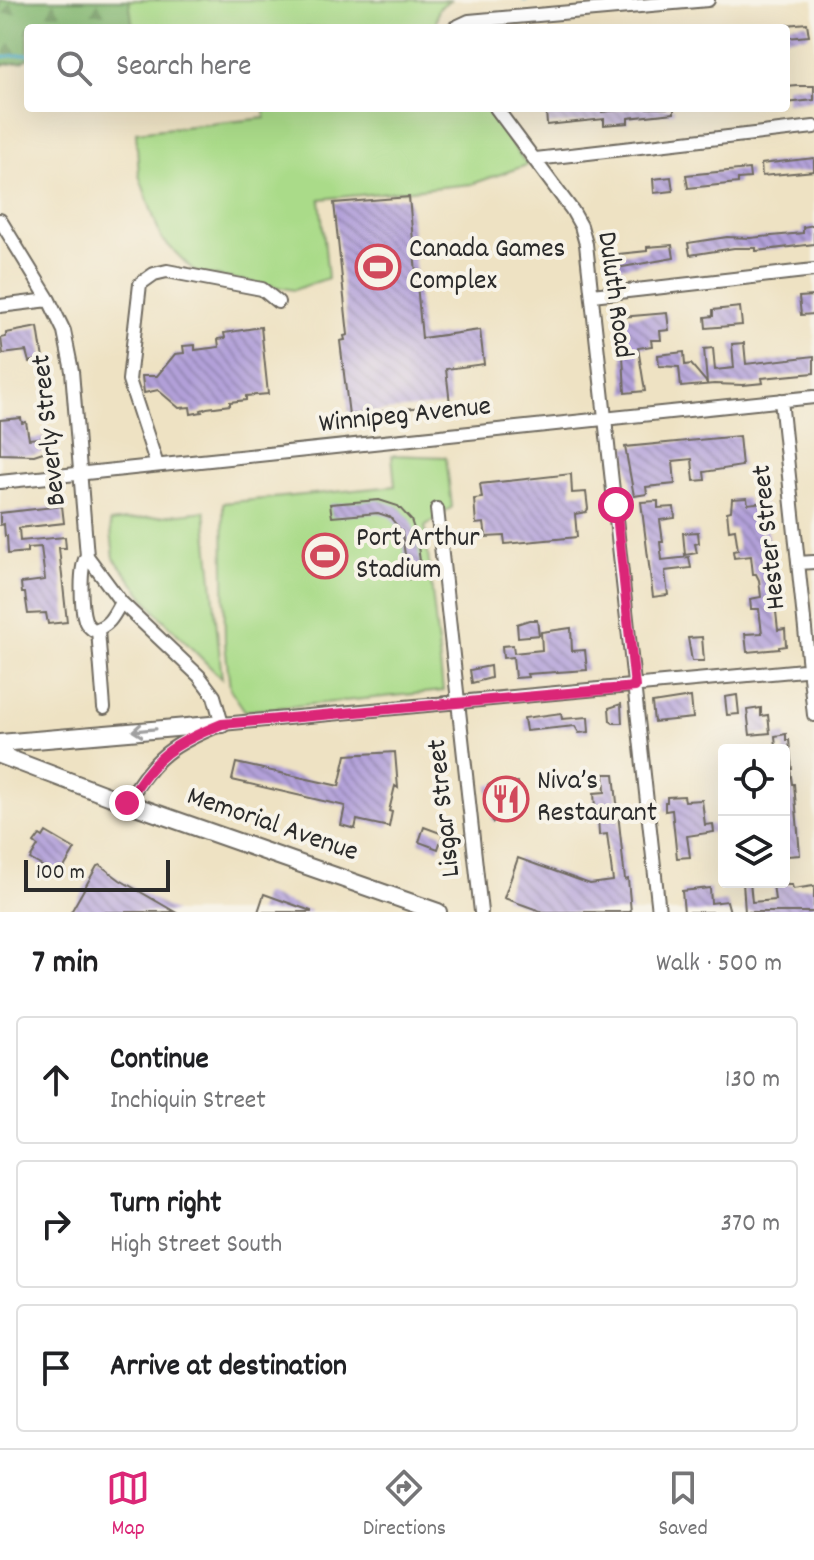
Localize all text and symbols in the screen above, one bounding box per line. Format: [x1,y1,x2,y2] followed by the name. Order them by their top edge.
[24,24,790,112] search box
[52,46,96,90] icon: search
[116,47,252,90] text: Search here
[584,229,642,361] street label: Duluth Road
[409,231,565,303] place label: Canada Games Complex
[354,243,402,291] sports icon: Canada Games Complex
[23,352,79,508] street label: Beverly Street
[317,388,493,446] street label: Winnipeg Avenue
[743,462,799,612] street label: Hester Street
[598,487,634,523] route start
[356,520,480,592] place label: Port Arthur Stadium
[301,532,349,580] sports icon: Port Arthur Stadium
[131,723,158,738] one-way arrow
[419,737,473,879] street label: Lisgar Street
[718,744,790,888] map controls
[718,744,790,816] button: locate
[537,763,657,835] place label: Niva’s Restaurant
[482,775,530,823] restaurant icon: Niva’s Restaurant
[181,778,363,874] street label: Memorial Avenue
[109,785,145,821] route end
[718,816,790,888] button: layers
[24,856,170,892] scale bar
[36,858,85,889] text: 100 m
[32,940,98,989] text: 7 min
[656,946,782,983] text: Walk · 500 m
[110,1040,209,1083] text: Continue
[34,1058,78,1102] icon: ahead
[725,1062,780,1099] text: 130 m
[110,1083,266,1120] text: Inchiquin Street
[110,1184,221,1227] text: Turn right
[34,1202,78,1246] icon: right
[721,1206,780,1243] text: 370 m
[110,1227,282,1264] text: High Street South
[34,1346,78,1390] icon: arrive
[110,1347,347,1390] text: Arrive at destination
[106,1466,150,1545] tab: Map
[363,1466,446,1545] tab: Directions
[659,1466,708,1545] tab: Saved

